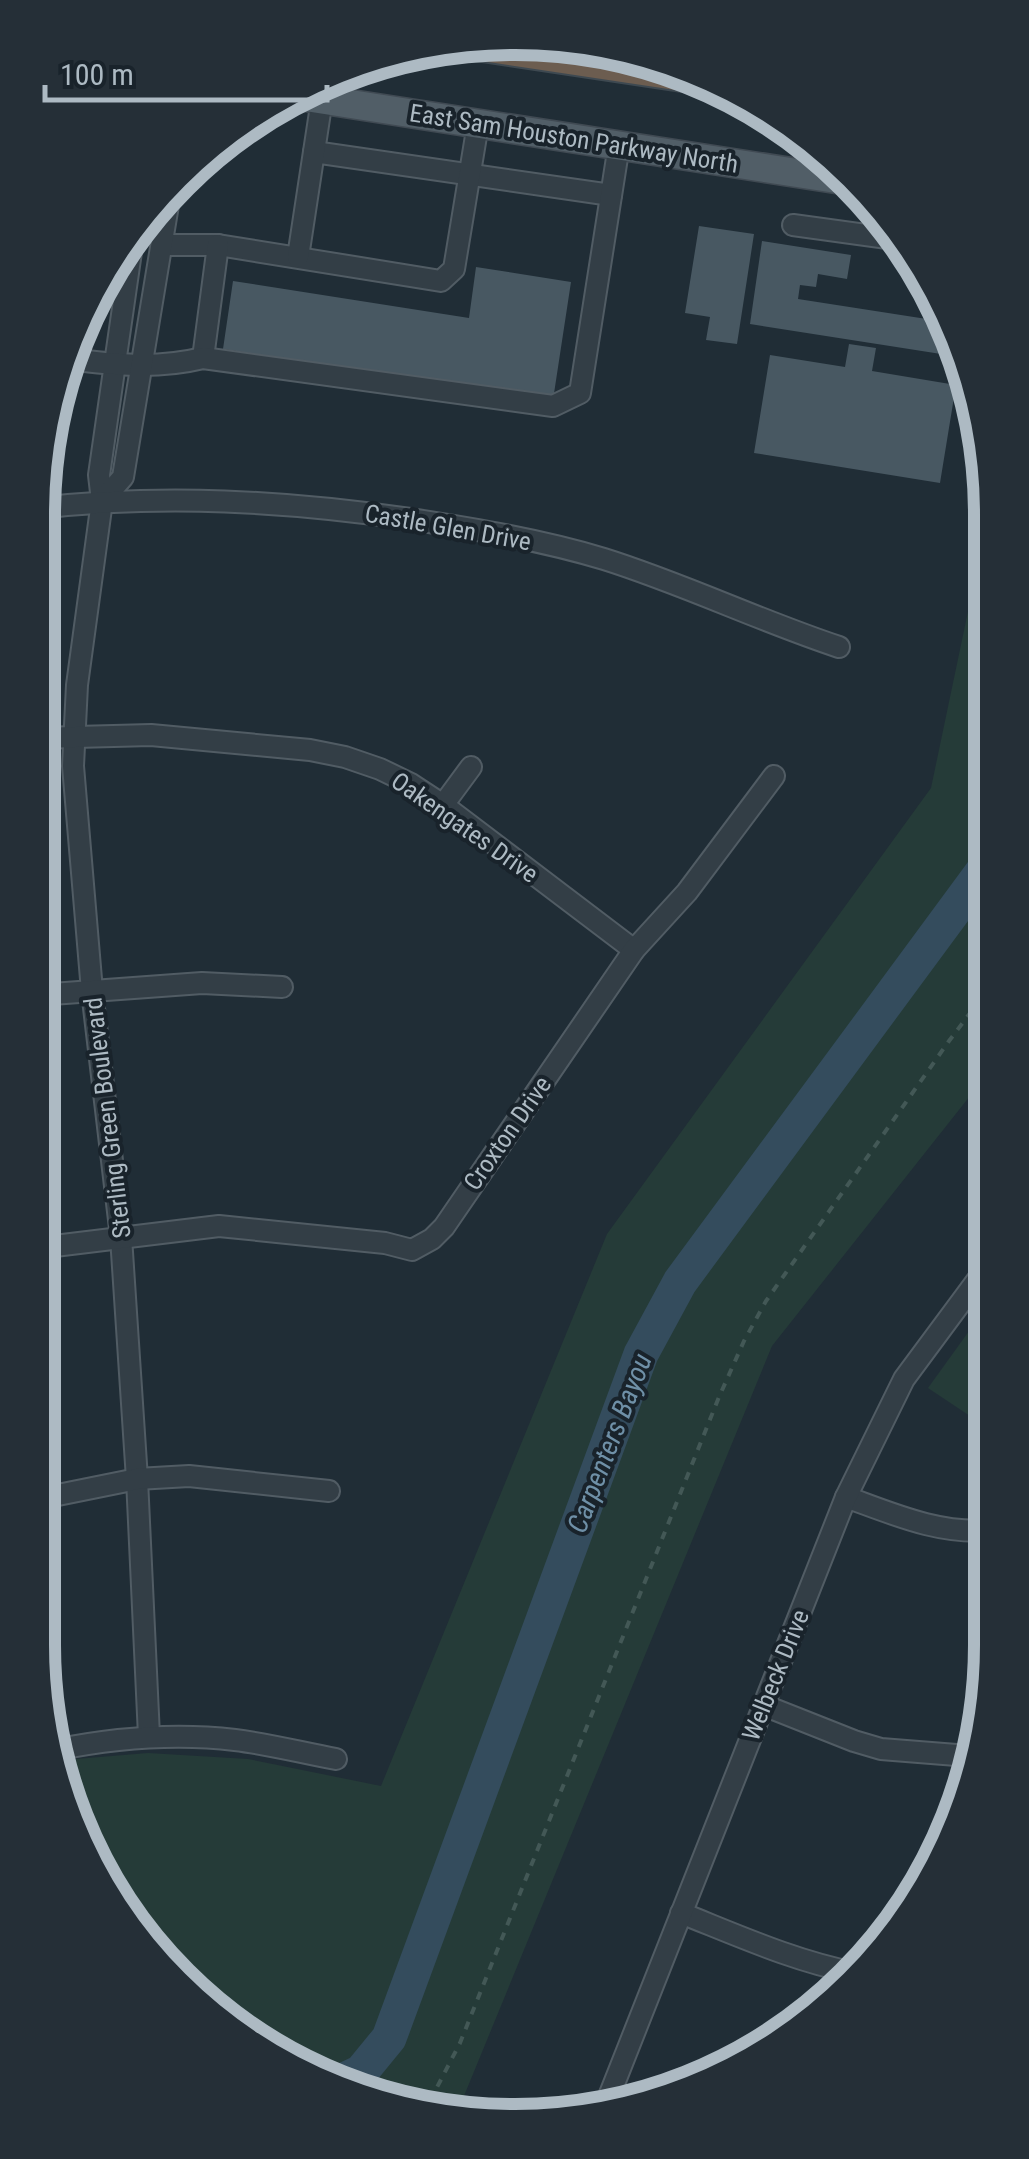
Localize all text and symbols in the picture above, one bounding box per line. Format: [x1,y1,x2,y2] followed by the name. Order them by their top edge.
[45,40,328,102] scale bar
[60,57,134,92] text: 100 m
[408,98,740,179] street label: East Sam Houston Parkway North
[363,499,533,556] street label: Castle Glen Drive
[386,766,544,889] street label: Oakengates Drive
[78,996,137,1240] street label: Sterling Green Boulevard
[458,1071,557,1196] street label: Croxton Drive
[560,1349,659,1537] water label: Carpenters Bayou
[736,1605,815,1745] street label: Welbeck Drive

